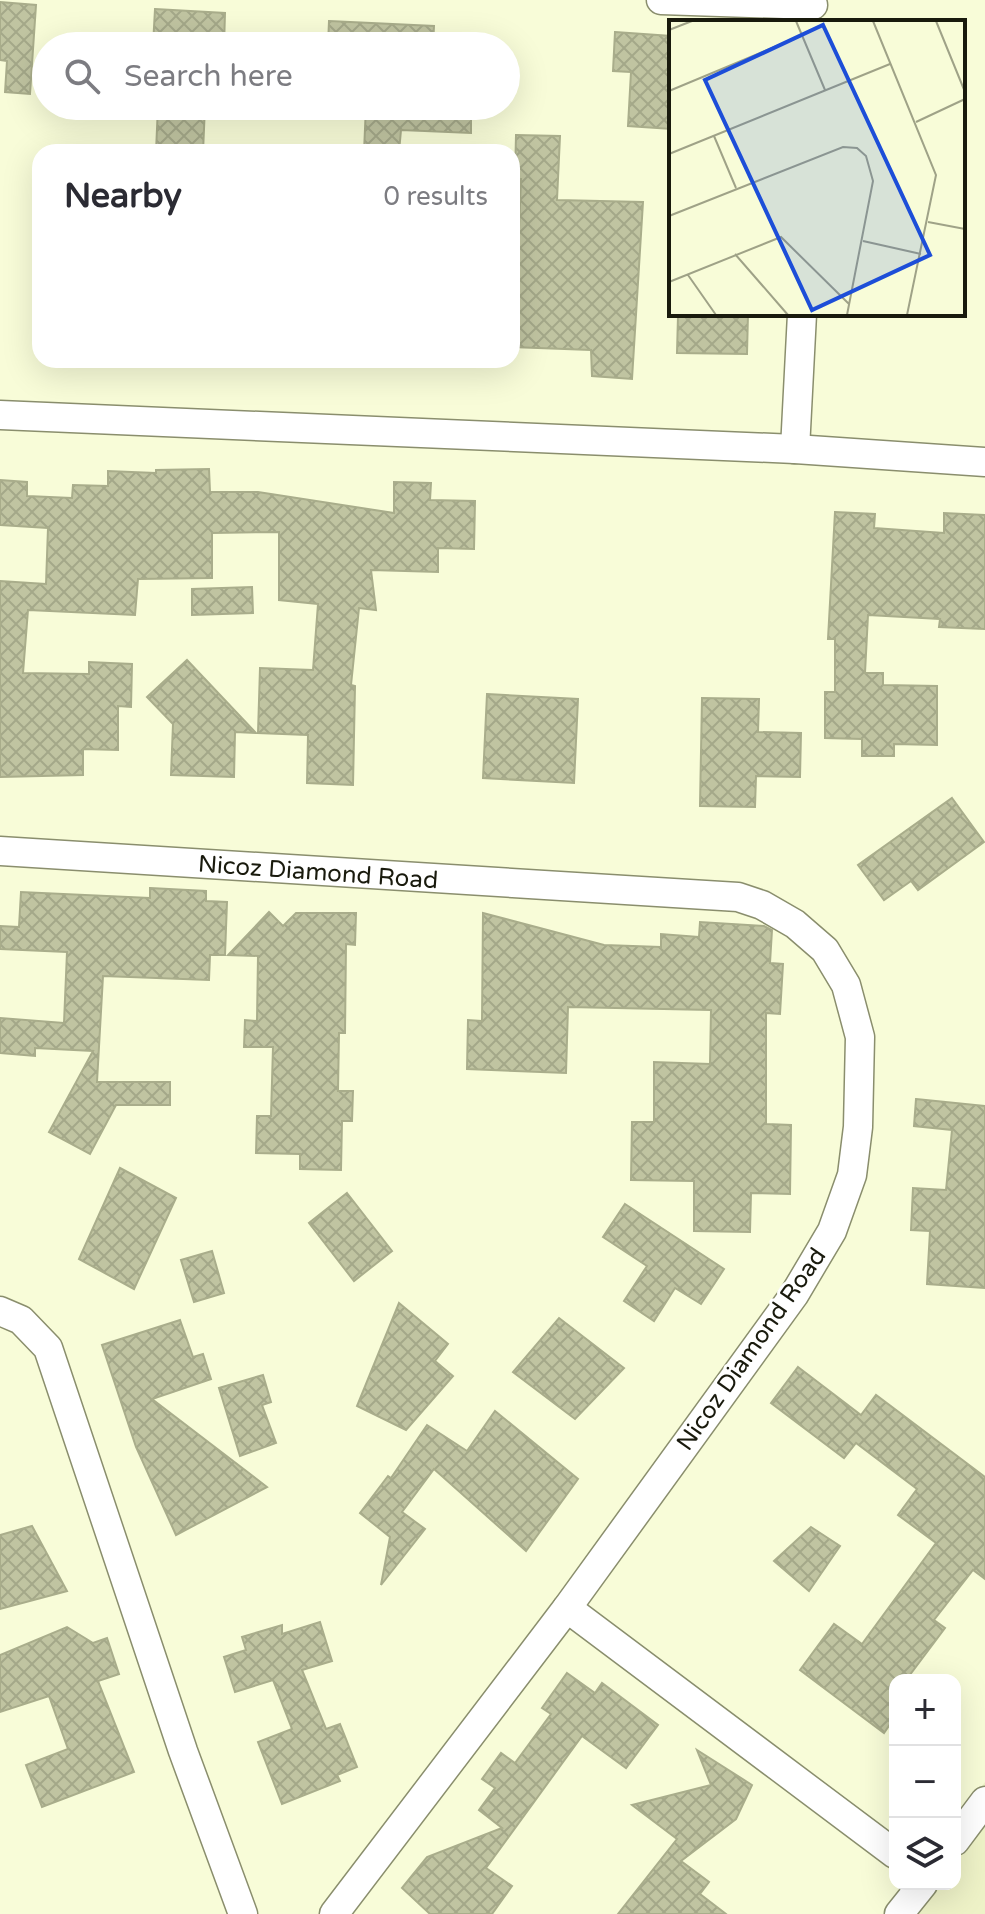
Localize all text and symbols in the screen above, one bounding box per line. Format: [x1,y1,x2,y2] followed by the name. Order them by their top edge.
[669,20,965,316] inset map
[32,32,520,120] search box
[60,54,104,98] icon: search
[124,58,293,95] text: Search here
[64,176,182,217] text: Nearby
[383,181,488,212] text: 0 results
[197,850,439,895] street label: Nicoz Diamond Road
[671,1242,832,1456] street label: Nicoz Diamond Road
[889,1674,961,1890] map controls
[889,1674,961,1746] button: +
[889,1746,961,1818] button: −
[889,1818,961,1890] button: layers

